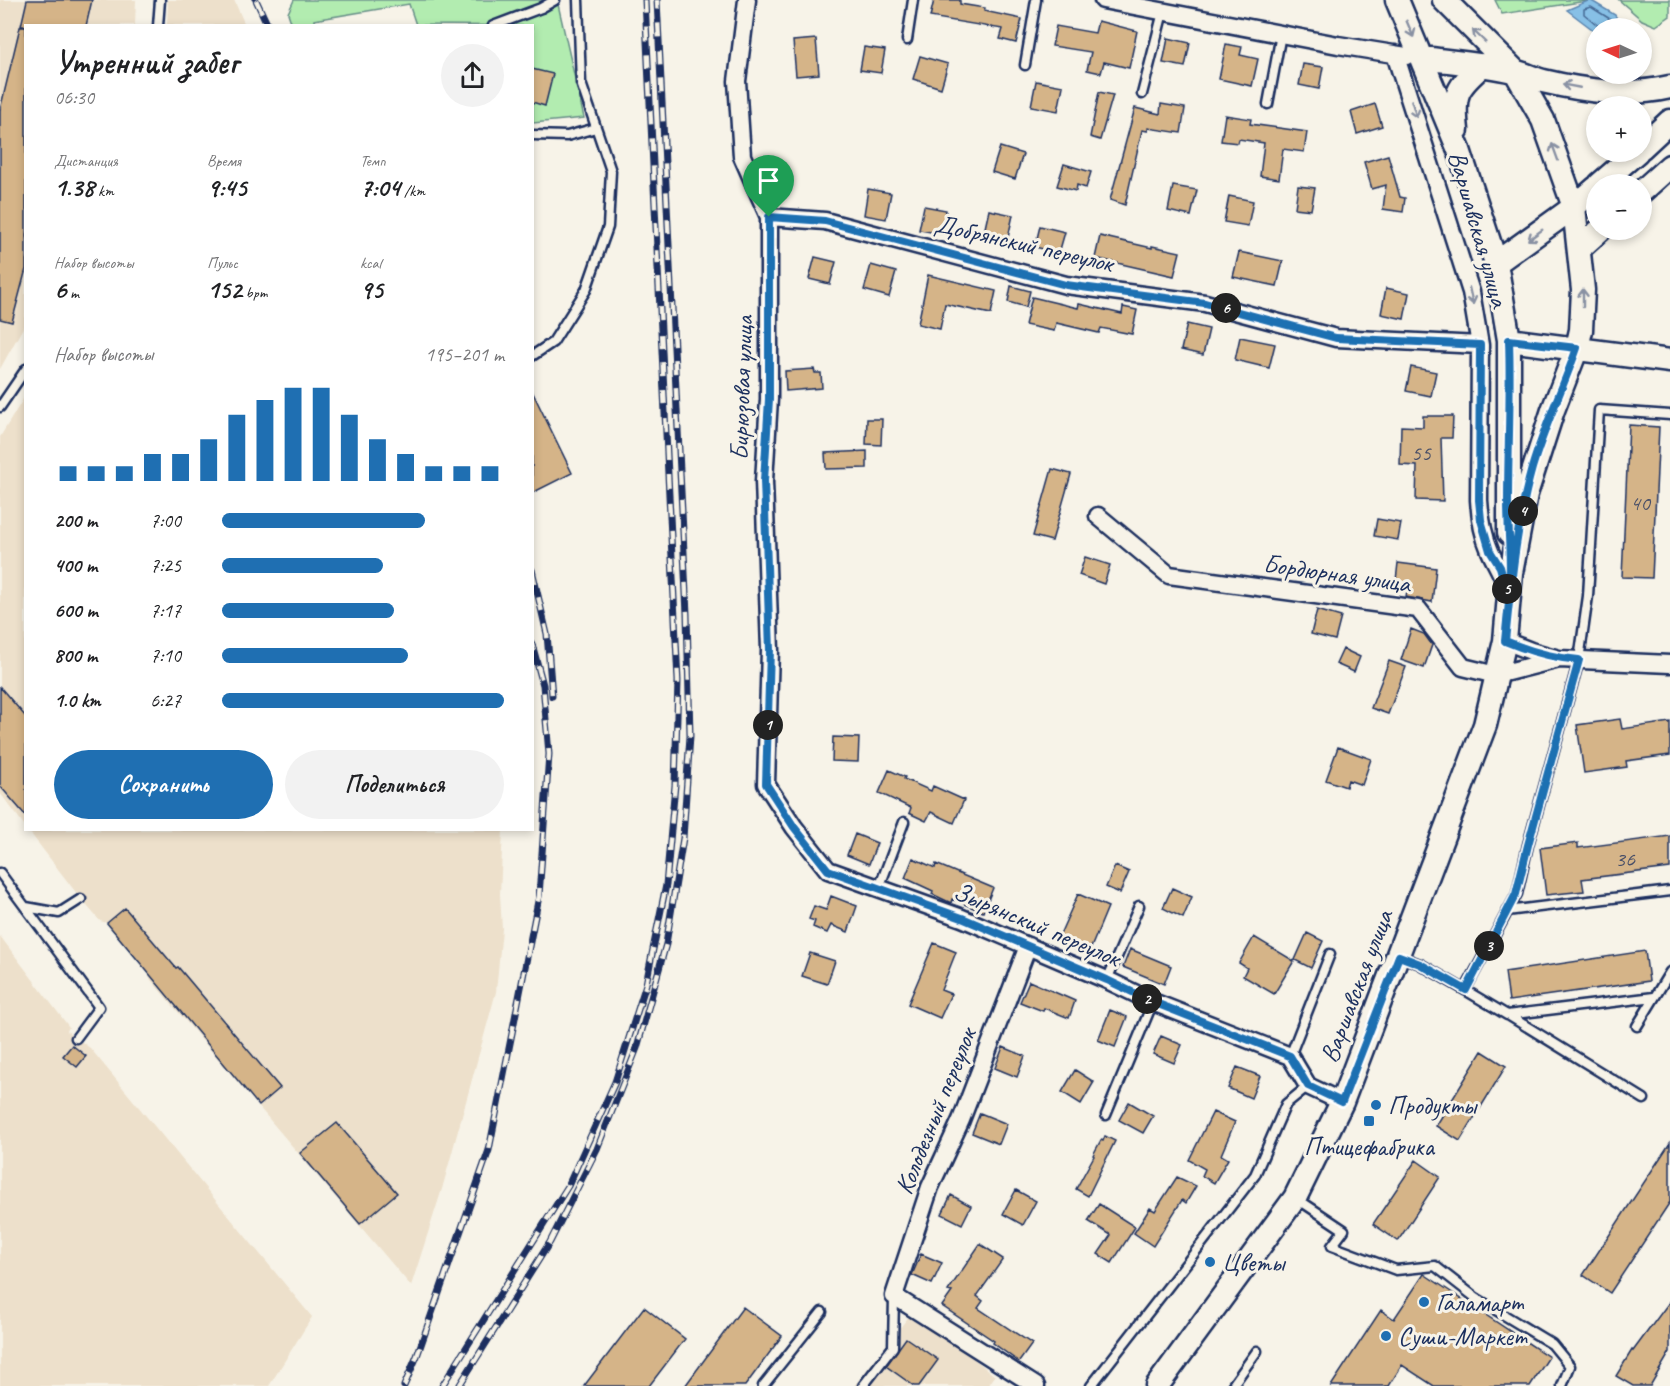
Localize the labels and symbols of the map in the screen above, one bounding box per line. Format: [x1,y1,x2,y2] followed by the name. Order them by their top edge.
[1586,18,1652,84] north arrow
[1405,20,1416,38] one-way arrow
[1471,29,1486,44] one-way arrow
[1561,80,1581,91] one-way arrow
[1409,99,1420,118] one-way arrow
[1548,143,1559,162] one-way arrow
[1441,147,1517,312] street label: Варшавская улица
[743,155,794,217] pin
[932,207,1119,281] street label: Добрянский переулок
[1527,229,1544,241] one-way arrow
[1466,286,1478,305] one-way arrow
[1577,289,1589,309] one-way arrow
[1211,293,1241,323] pin: 6
[722,314,761,461] street label: Бирюзовая улица
[1411,439,1432,467] house number: 55
[1630,489,1652,517] house number: 40
[1508,496,1538,526] pin: 4
[1261,547,1414,600] street label: Бордюрная улица
[1492,574,1522,604] pin: 5
[753,710,783,740] pin: 1
[1615,845,1636,873] house number: 36
[949,875,1127,975] street label: Зырянский переулок
[1312,904,1401,1067] street label: Варшавская улица
[1474,931,1504,961] pin: 3
[1132,984,1162,1014] pin: 2
[887,1021,985,1199] street label: Колодезный переулок
[1388,1089,1479,1122] place label: Продукты
[1369,1098,1383,1112] marker: Продукты
[1362,1114,1376,1128] marker: Птицефабрика
[1304,1130,1436,1163] place label: Птицефабрика
[1222,1246,1287,1279] place label: Цветы
[1203,1255,1217,1269] marker: Цветы
[1436,1286,1525,1319] place label: Галамарт
[1417,1295,1431,1309] marker: Галамарт
[1398,1320,1529,1353] place label: Суши-Маркет
[1379,1329,1393,1343] marker: Суши-Маркет

